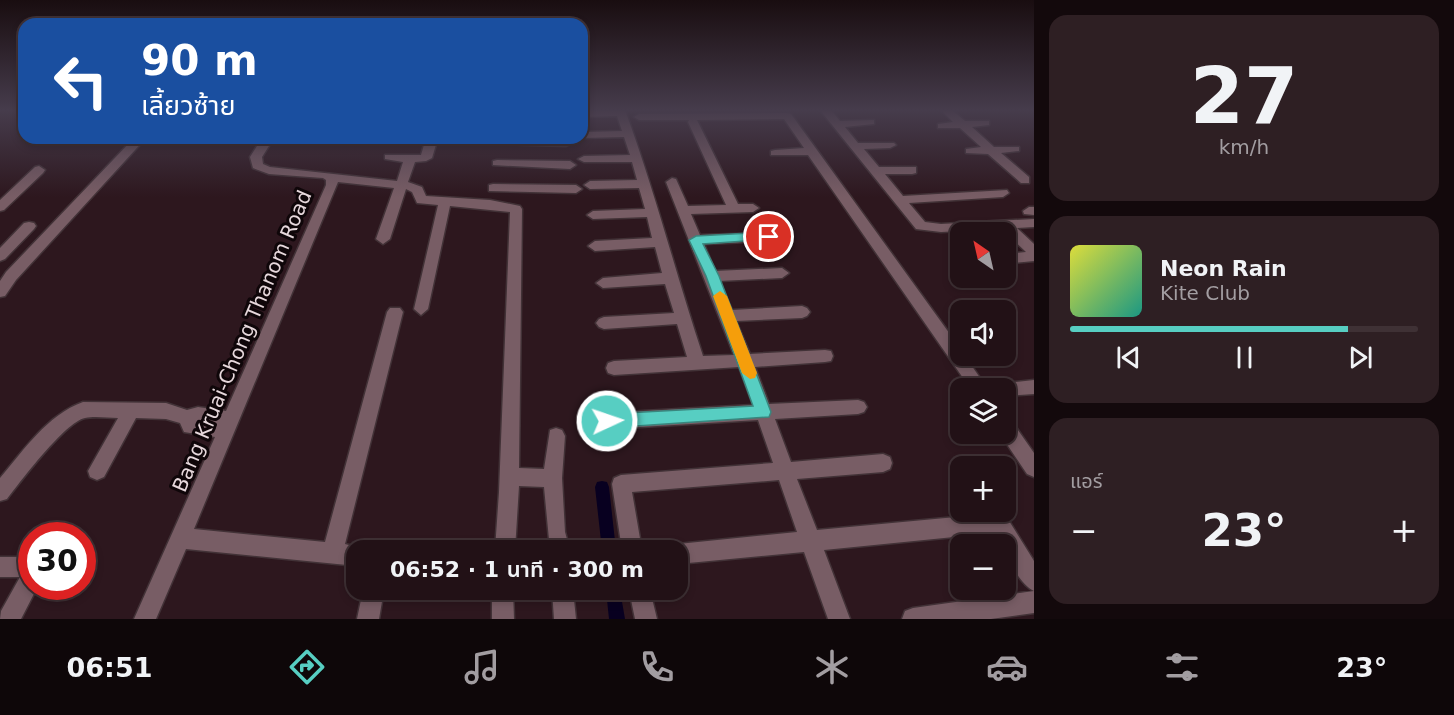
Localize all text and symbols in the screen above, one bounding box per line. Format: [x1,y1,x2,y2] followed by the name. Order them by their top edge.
[141,36,258,85] text: 90 m
[42,42,120,120] icon: left
[1190,51,1298,141] text: 27
[141,90,235,121] text: เลี้ยวซ้าย
[1219,135,1269,159] text: km/h
[167,187,317,495] street label: Bang Kruai-Chong Thanom Road
[743,211,794,262] pin
[752,220,785,253] icon: arrive
[950,222,1016,288] north arrow
[950,222,1016,600] map controls
[1160,256,1287,281] text: Neon Rain
[1160,281,1250,305] text: Kite Club
[950,300,1016,366] button: sound
[1112,341,1145,374] icon: previous
[1228,341,1261,374] icon: pause
[1344,341,1377,374] icon: next
[950,378,1016,444] button: layers
[575,389,639,453] position arrow
[950,456,1016,522] button: +
[1070,469,1102,493] text: แอร์
[1201,504,1287,557] text: 23°
[1070,511,1098,550] text: −
[1390,511,1418,550] text: +
[18,522,96,600] speed limit sign: 30
[950,534,1016,600] button: −
[390,557,644,582] text: 06:52 · 1 นาที · 300 m
[286,646,328,688] icon: directions
[461,646,503,688] icon: music
[636,646,678,688] icon: phone
[811,646,853,688] icon: climate
[986,646,1028,688] icon: car
[1161,646,1203,688] icon: filters
[67,652,153,683] text: 06:51
[1336,652,1387,683] text: 23°

